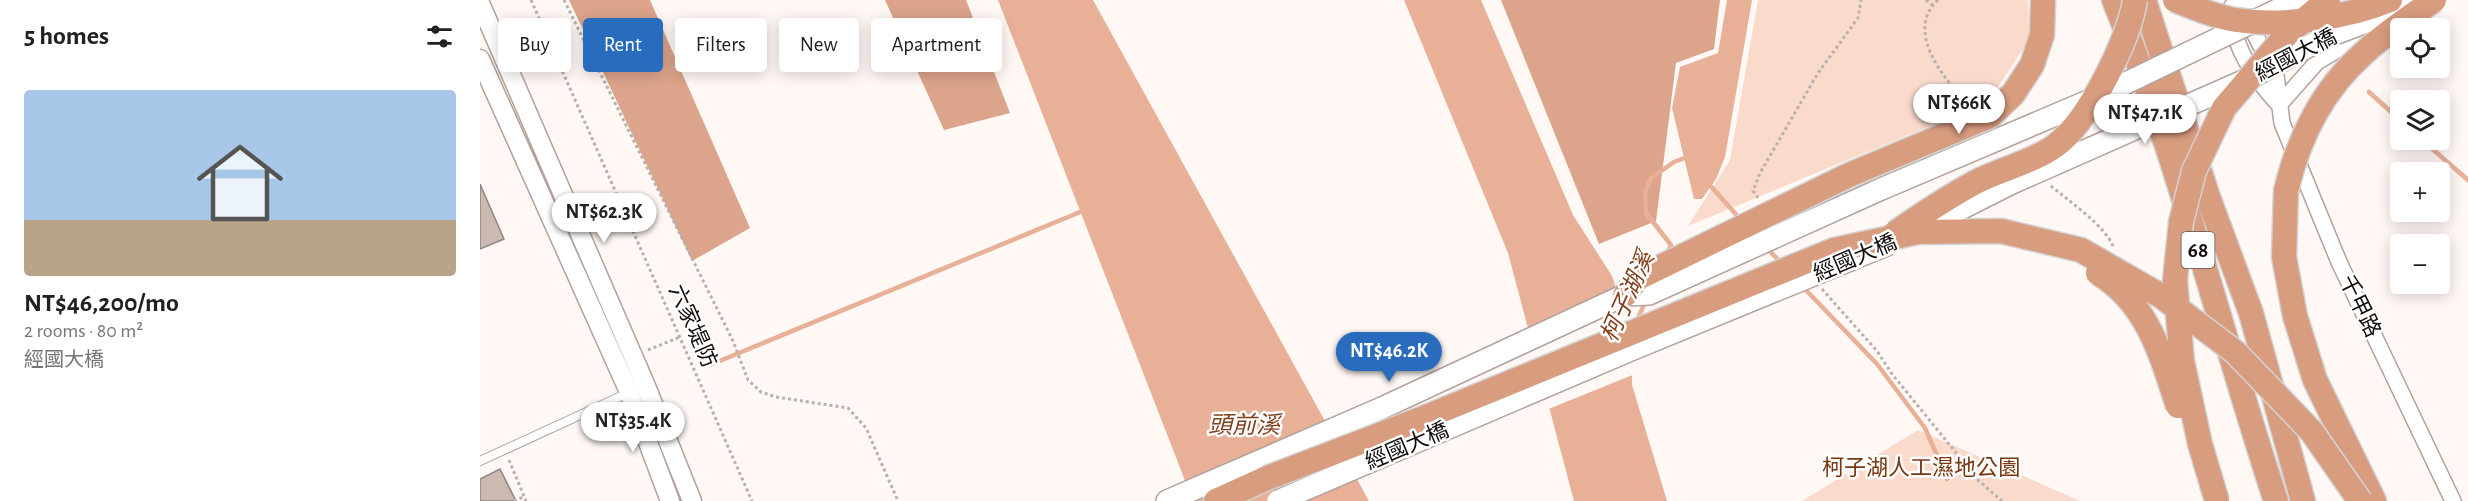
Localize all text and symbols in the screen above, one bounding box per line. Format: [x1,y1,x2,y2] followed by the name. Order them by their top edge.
[498,18,571,72] chip: Buy
[583,18,663,72] chip: Rent
[675,18,767,72] chip: Filters
[779,18,859,72] chip: New
[871,18,1002,72] chip: Apartment
[2390,18,2450,294] map controls
[2390,18,2450,78] button: locate
[423,20,456,53] icon: filters
[24,23,109,49] text: 5 homes
[2251,24,2340,85] street label: 經國大橋
[1910,84,2008,135] pin: NT$66K
[2390,90,2450,150] button: layers
[1927,93,1991,113] text: NT$66K
[2083,94,2207,145] pin: NT$47.1K
[2108,103,2182,123] text: NT$47.1K
[186,129,294,237] icon: home
[2390,162,2450,222] button: +
[542,193,666,244] pin: NT$62.3K
[566,202,642,222] text: NT$62.3K
[1810,230,1900,285] street label: 經國大橋
[2182,232,2214,268] road number: 68
[2390,234,2450,294] button: −
[1596,245,1660,346] water label: 柯子湖溪
[2336,271,2385,340] street label: 千甲路
[665,281,722,371] street label: 六家堤防
[24,290,179,316] text: NT$46,200/mo
[24,321,143,341] text: 2 rooms · 80 m²
[1327,332,1451,383] pin: NT$46.2K
[1350,341,1428,361] text: NT$46.2K
[24,350,104,370] text: 經國大橋
[571,402,695,453] pin: NT$35.4K
[595,411,671,431] text: NT$35.4K
[1208,412,1283,438] water label: 頭前溪
[1362,418,1452,473] street label: 經國大橋
[1822,456,2020,479] park label: 柯子湖人工濕地公園

